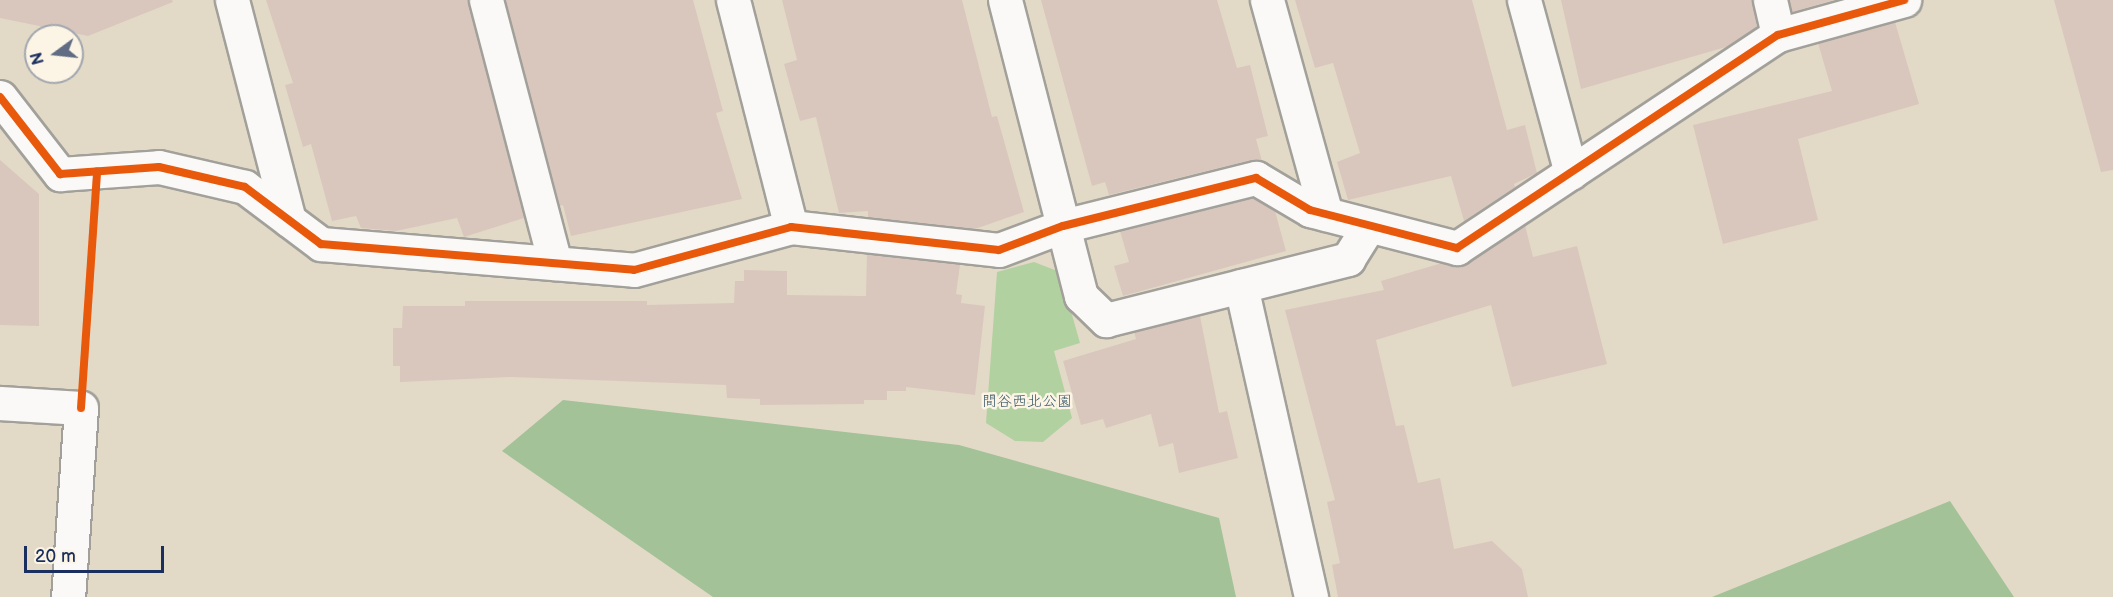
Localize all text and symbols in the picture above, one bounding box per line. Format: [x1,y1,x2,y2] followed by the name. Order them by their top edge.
[24,24,84,84] north arrow
[27,50,49,67] text: N
[982,393,1072,411] park label: 間谷西北公園
[27,534,166,572] scale bar
[35,546,76,567] text: 20 m

